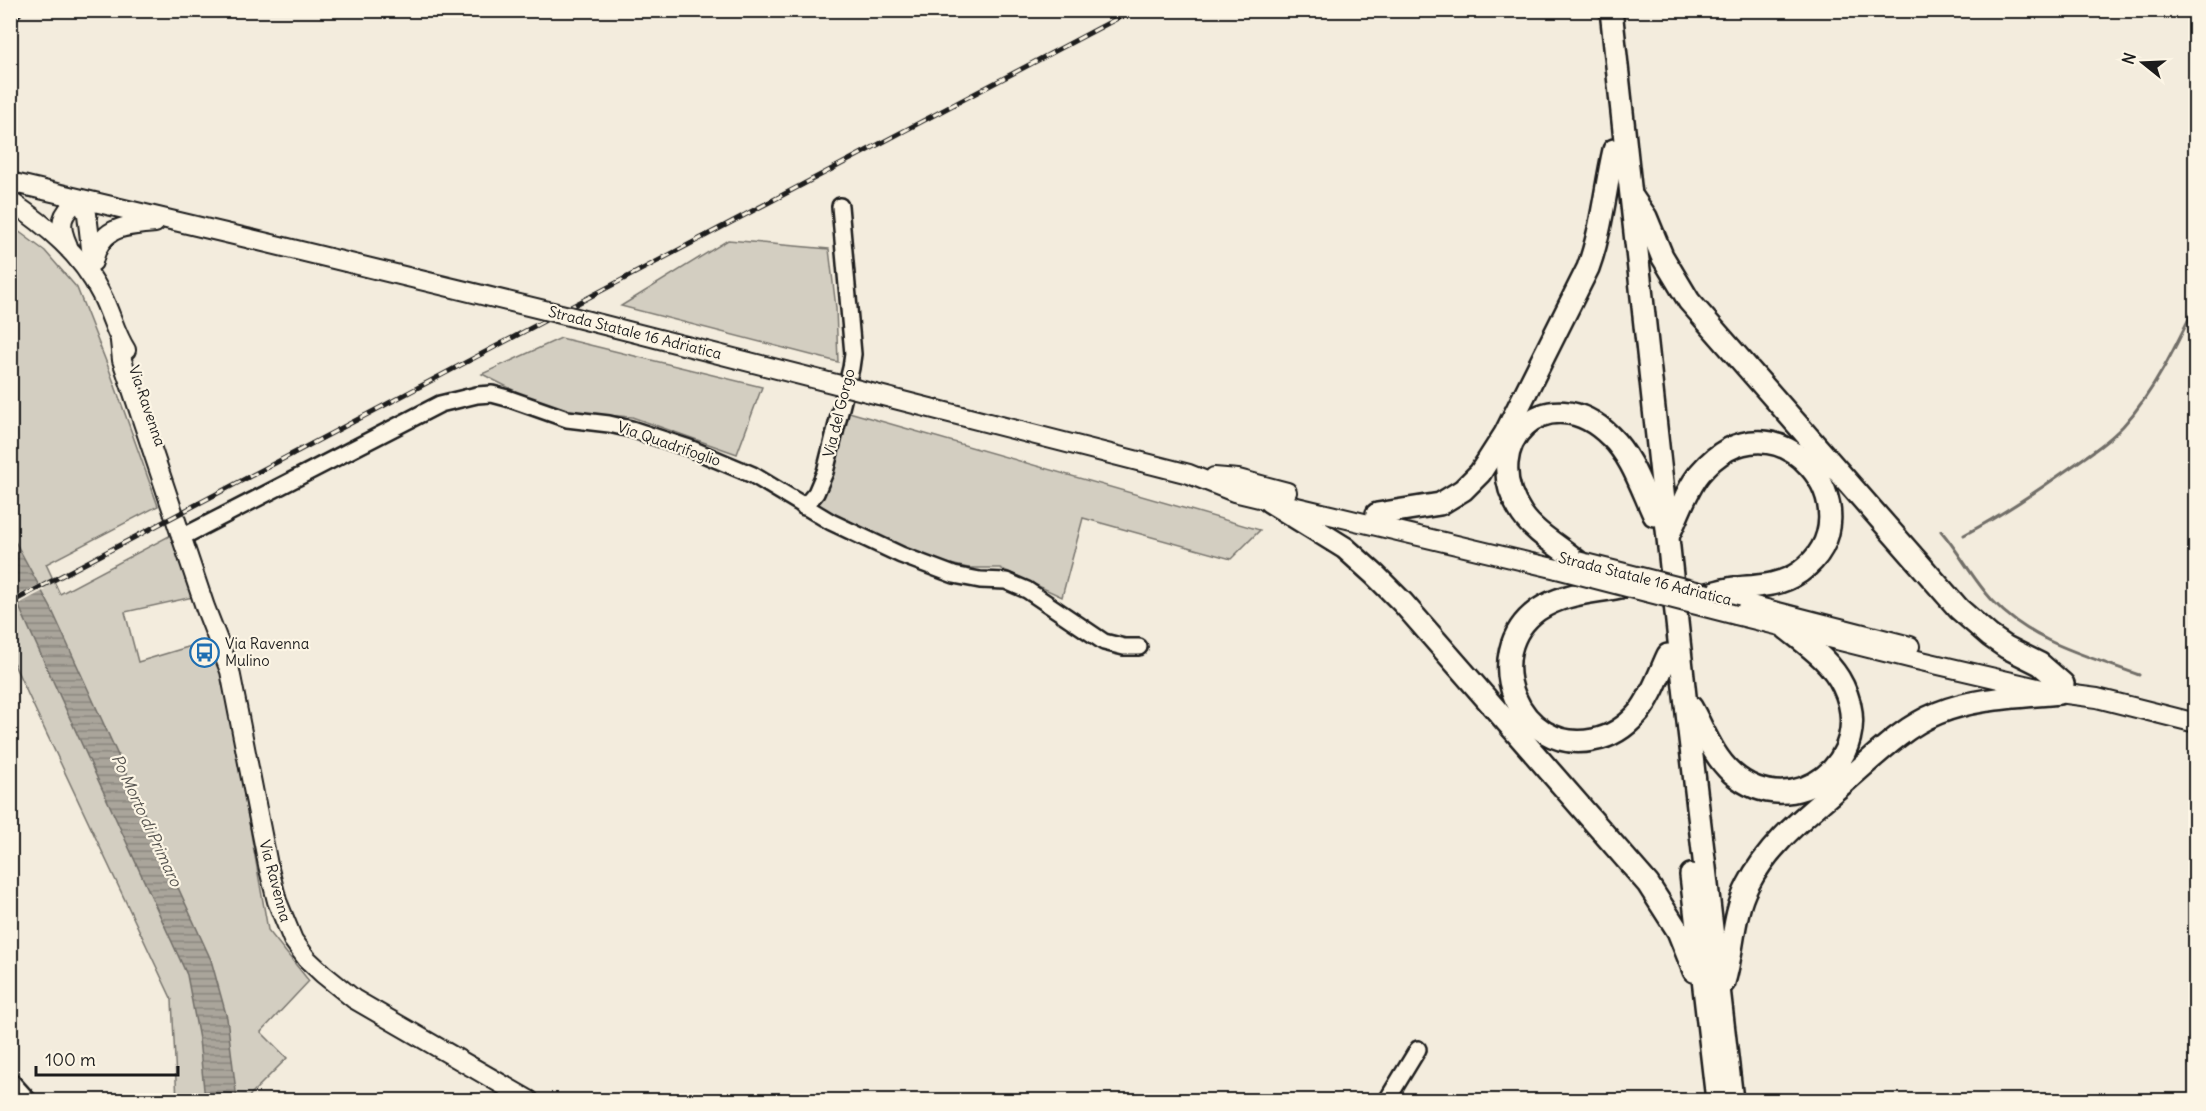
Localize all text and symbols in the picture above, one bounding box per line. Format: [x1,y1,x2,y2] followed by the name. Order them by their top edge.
[2113,33,2173,93] north arrow
[2118,50,2140,67] text: N
[546,302,724,363] street label: Strada Statale 16 Adriatica
[125,363,170,449] street label: Via Ravenna
[818,367,859,459] street label: Via del Gorgo
[615,417,723,470] street label: Via Quadrifoglio
[1556,548,1734,609] street label: Strada Statale 16 Adriatica
[225,634,310,670] place label: Via Ravenna Mulino
[188,637,220,669] bus stop icon: Via Ravenna Mulino
[108,751,187,890] water label: Po Morto di Primaro
[255,838,296,924] street label: Via Ravenna
[36,1039,178,1077] scale bar
[45,1048,96,1071] text: 100 m

